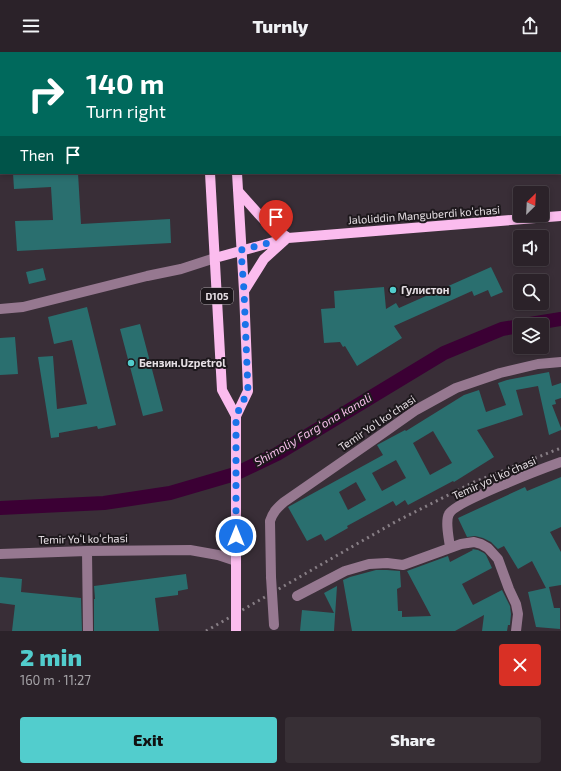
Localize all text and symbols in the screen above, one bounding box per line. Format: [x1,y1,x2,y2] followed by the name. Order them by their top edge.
[20,15,42,37] icon: menu
[253,15,308,37] text: Turnly
[519,15,541,37] icon: share
[86,66,164,100] text: 140 m
[20,68,72,120] icon: right
[86,100,166,122] text: Turn right
[62,144,84,166] icon: arrive
[20,146,54,164] text: Then
[513,186,549,222] north arrow
[513,186,549,354] map controls
[259,200,293,241] pin
[348,203,500,226] street label: Jaloliddin Manguberdi koʻchasi
[265,206,287,228] icon: arrive
[513,230,549,266] button: sound
[513,274,549,310] button: search
[401,283,450,296] place label: Гулистон
[388,285,398,295] marker: Гулистон
[201,288,233,304] road number: D105
[513,318,549,354] button: layers
[139,356,226,369] place label: Бензин.Uzpetrol
[126,358,136,368] marker: Бензин.Uzpetrol
[251,390,374,469] water label: Shimoliy Fargʻona kanali
[336,392,418,453] street label: Temir Yoʻl koʻchasi
[450,453,538,502] street label: Temir yoʻl koʻchasi
[215,515,257,557] position arrow
[38,531,128,546] street label: Temir Yoʻl koʻchasi
[20,642,82,671] text: 2 min
[499,644,541,686] button: close
[20,672,91,688] text: 160 m · 11:27
[20,717,277,763] button: Exit
[285,717,541,763] button: Share

